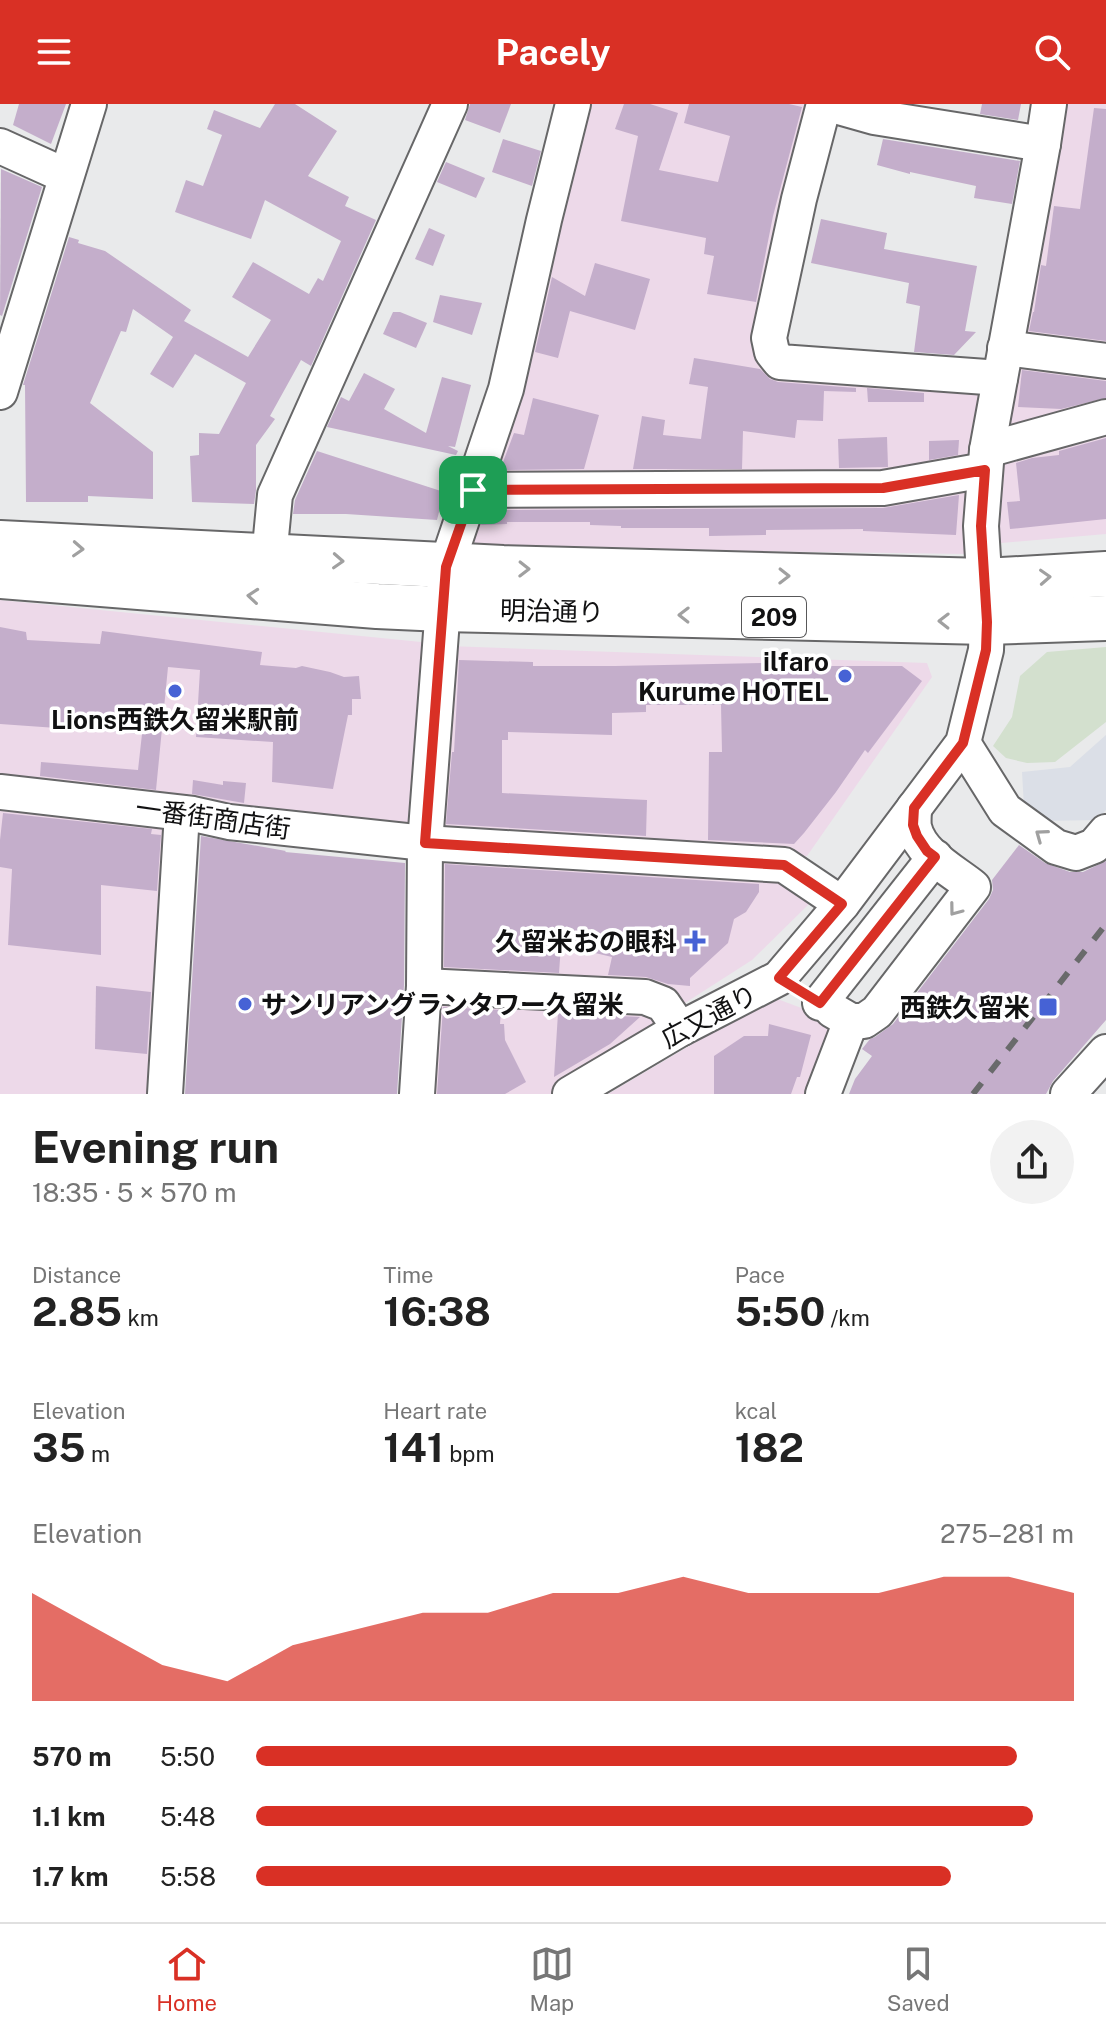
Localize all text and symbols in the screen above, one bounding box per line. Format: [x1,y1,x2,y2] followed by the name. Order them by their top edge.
[32,30,76,74] icon: menu
[1030,30,1074,74] icon: search
[496,31,610,73] text: Pacely
[439,456,507,524] pin
[451,468,495,512] icon: arrive
[72,540,85,557] one-way arrow
[332,553,344,570] one-way arrow
[518,560,531,578] one-way arrow
[778,567,791,584] one-way arrow
[1039,569,1052,586] one-way arrow
[246,588,259,605] one-way arrow
[500,595,604,627] street label: 明治通り
[742,597,806,637] road number: 209
[677,606,690,623] one-way arrow
[937,612,950,630] one-way arrow
[638,646,829,707] place label: ilfaro Kurume HOTEL
[836,667,854,685] marker: ilfaro Kurume HOTEL
[166,682,184,700] marker: Lions西鉄久留米駅前
[51,704,299,735] place label: Lions西鉄久留米駅前
[134,792,292,844] street label: 一番街商店街
[1035,830,1049,845] one-way arrow
[951,901,965,916] one-way arrow
[495,926,677,957] place label: 久留米おの眼科
[684,930,706,952] marker: 久留米おの眼科
[656,978,762,1054] street label: 広又通り
[261,989,624,1020] place label: サンリアングランタワー久留米
[900,992,1030,1023] place label: 西鉄久留米
[236,995,254,1013] marker: サンリアングランタワー久留米
[1037,996,1059,1018] marker: 西鉄久留米
[990,1120,1074,1204] button: share
[32,1121,279,1173] text: Evening run
[32,1177,237,1208] text: 18:35 · 5 × 570 m
[32,1262,121,1288] text: Distance
[383,1262,433,1288] text: Time
[735,1262,785,1288] text: Pace
[32,1288,122,1335] text: 2.85
[383,1288,491,1335] text: 16:38
[735,1288,825,1335] text: 5:50
[122,1305,159,1331] text: km
[825,1305,870,1331] text: /km
[32,1398,125,1424] text: Elevation
[383,1398,487,1424] text: Heart rate
[735,1398,777,1424] text: kcal
[32,1424,86,1471] text: 35
[383,1424,444,1471] text: 141
[735,1424,804,1471] text: 182
[86,1441,110,1467] text: m
[444,1441,494,1467] text: bpm
[32,1518,142,1549] text: Elevation
[940,1518,1074,1549] text: 275–281 m
[32,1741,112,1772] text: 570 m
[160,1741,215,1772] text: 5:50
[32,1801,105,1832] text: 1.1 km
[160,1801,216,1832] text: 5:48
[32,1861,109,1892] text: 1.7 km
[160,1861,216,1892] text: 5:58
[156,1942,217,2016] tab: Home
[530,1942,574,2016] tab: Map
[887,1942,950,2016] tab: Saved

